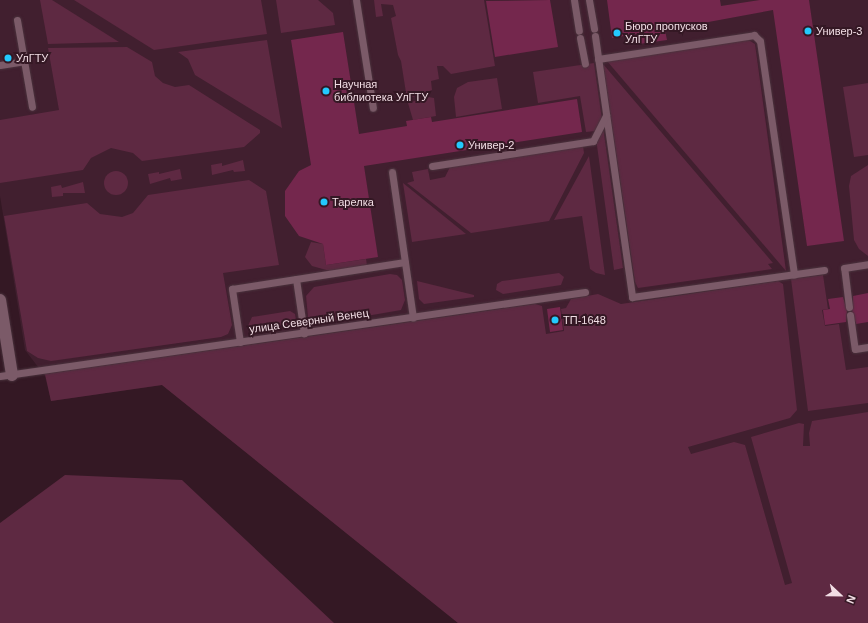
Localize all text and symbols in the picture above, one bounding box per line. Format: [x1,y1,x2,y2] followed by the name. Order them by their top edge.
[625,20,708,46] place label: Бюро пропусков УлГТУ
[816,24,862,38] place label: Универ-3
[803,26,813,36] marker: Универ-3
[612,28,622,38] marker: Бюро пропусков УлГТУ
[16,51,48,65] place label: УлГТУ
[3,53,13,63] marker: УлГТУ
[334,78,428,104] place label: Научная библиотека УлГТУ
[321,86,331,96] marker: Научная библиотека УлГТУ
[468,138,514,152] place label: Универ-2
[455,140,465,150] marker: Универ-2
[332,195,374,209] place label: Тарелка
[319,197,329,207] marker: Тарелка
[248,306,370,336] street label: улица Северный Венец
[563,313,606,327] place label: ТП-1648
[550,315,560,325] marker: ТП-1648
[820,575,860,615] north arrow
[844,594,858,605] text: N

